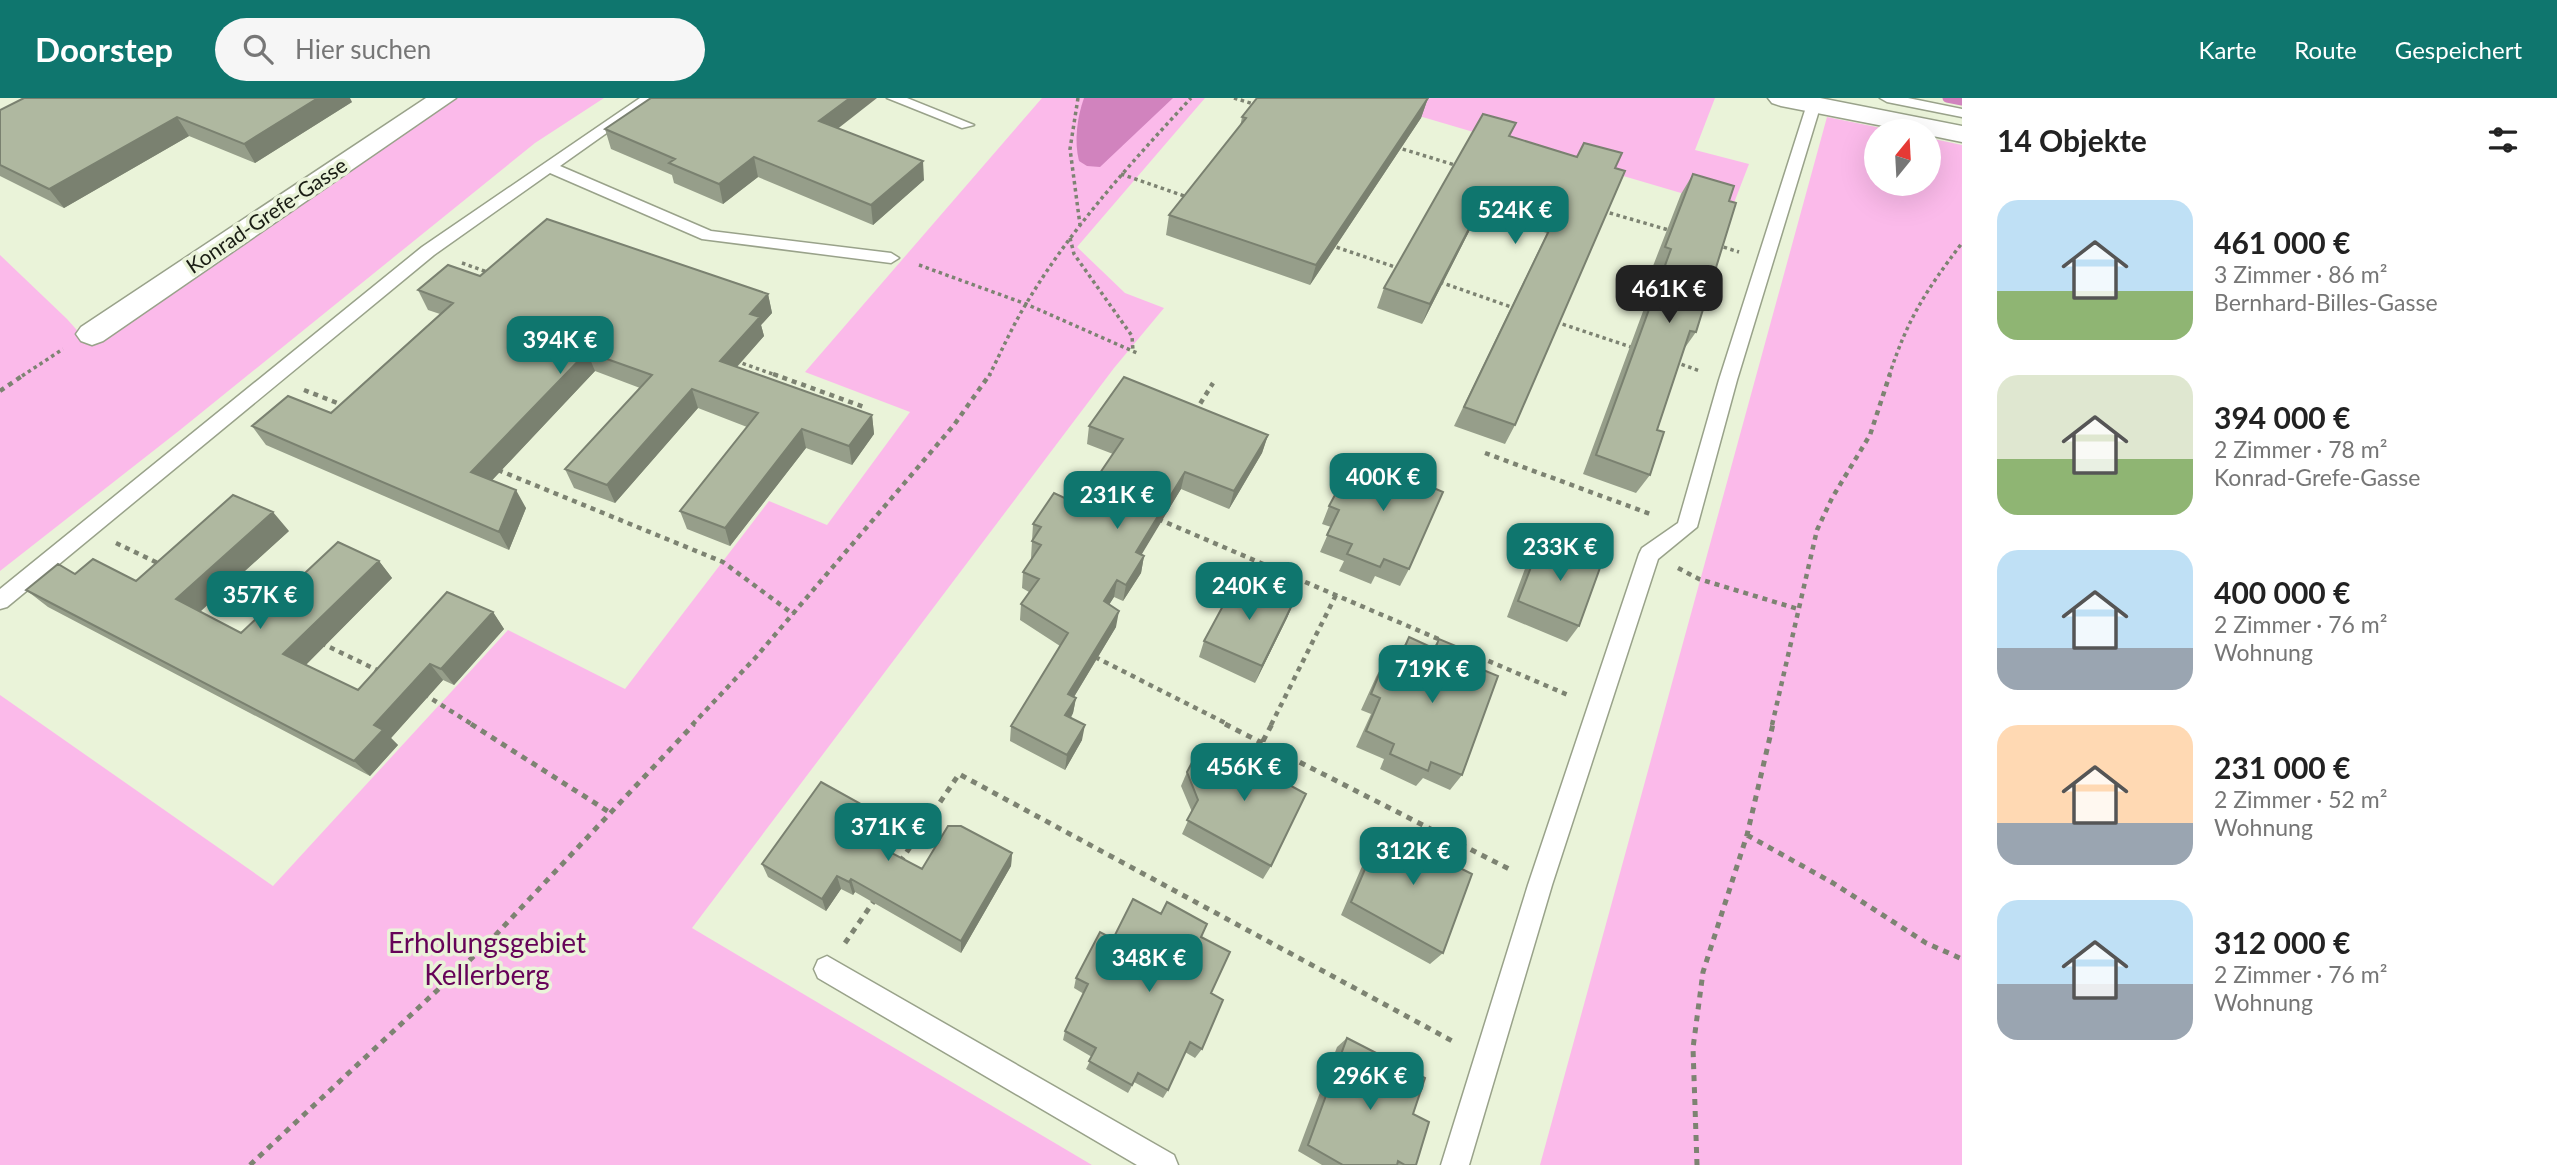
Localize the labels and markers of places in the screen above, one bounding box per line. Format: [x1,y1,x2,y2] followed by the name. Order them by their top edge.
[1458,186,1572,246] pin: 524K €
[1612,266,1726,325] pin: 461K €
[503,316,617,376] pin: 394K €
[1326,454,1440,513] pin: 400K €
[1060,472,1174,531] pin: 231K €
[1503,524,1617,583] pin: 233K €
[1192,562,1306,622] pin: 240K €
[203,572,317,631] pin: 357K €
[1375,646,1489,705] pin: 719K €
[1187,744,1301,803] pin: 456K €
[831,804,945,863] pin: 371K €
[1356,828,1470,887] pin: 312K €
[1092,934,1206,994] pin: 348K €
[1313,1052,1427,1112] pin: 296K €

